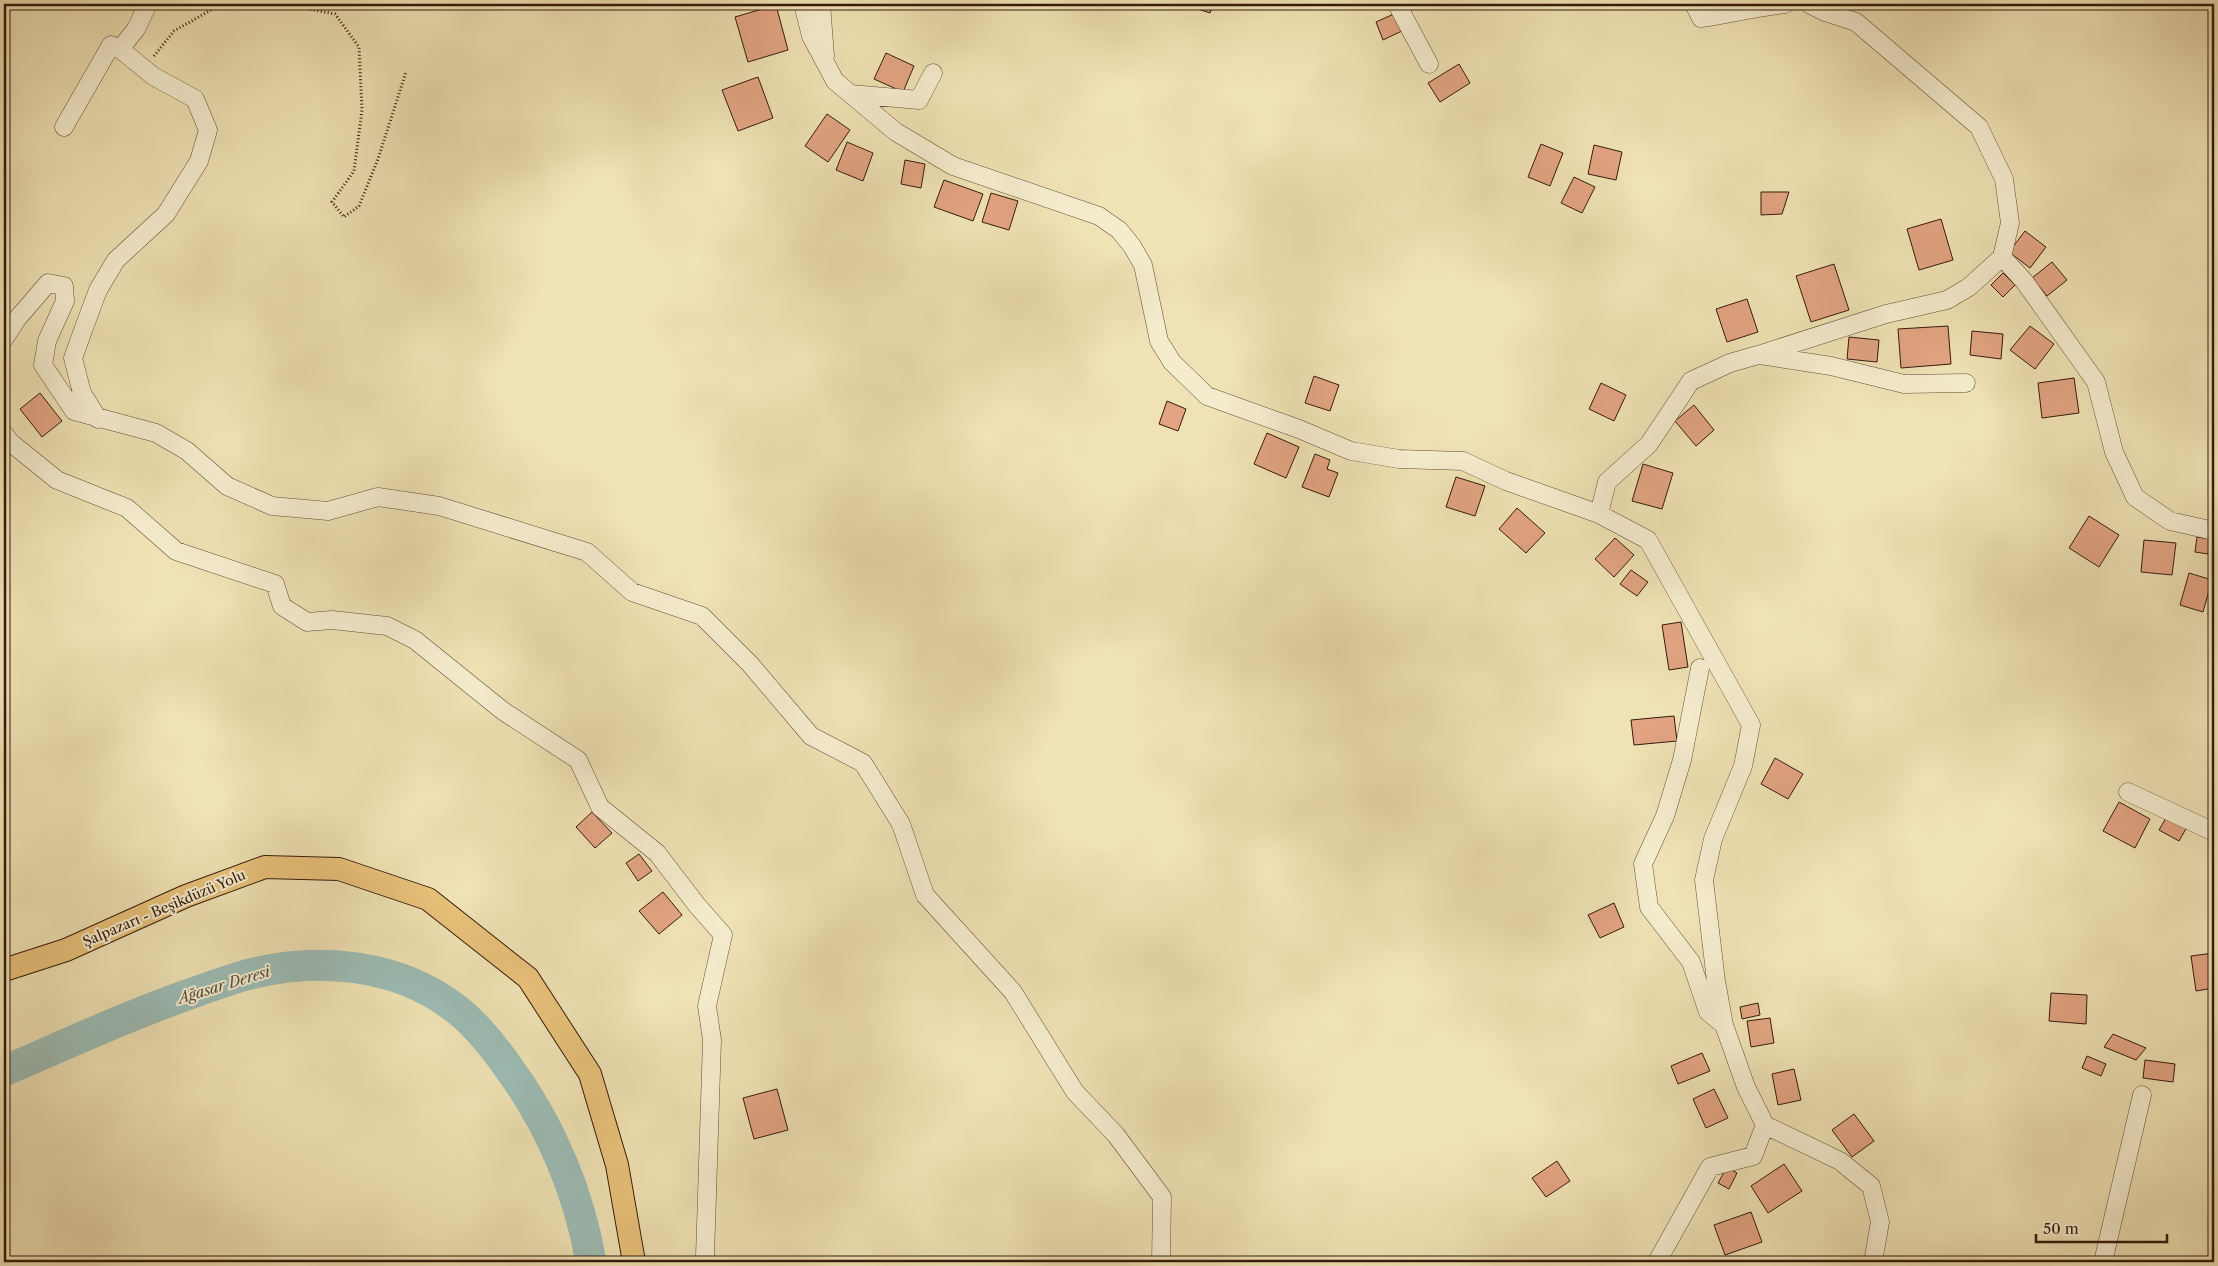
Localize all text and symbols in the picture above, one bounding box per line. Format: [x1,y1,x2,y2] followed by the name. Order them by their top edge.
[80,865,249,951] street label: Şalpazarı - Beşikdüzü Yolu
[174,961,274,1008] water label: Ağasar Deresi
[2036,1211,2167,1243] scale bar
[2043,1219,2079,1238] text: 50 m

